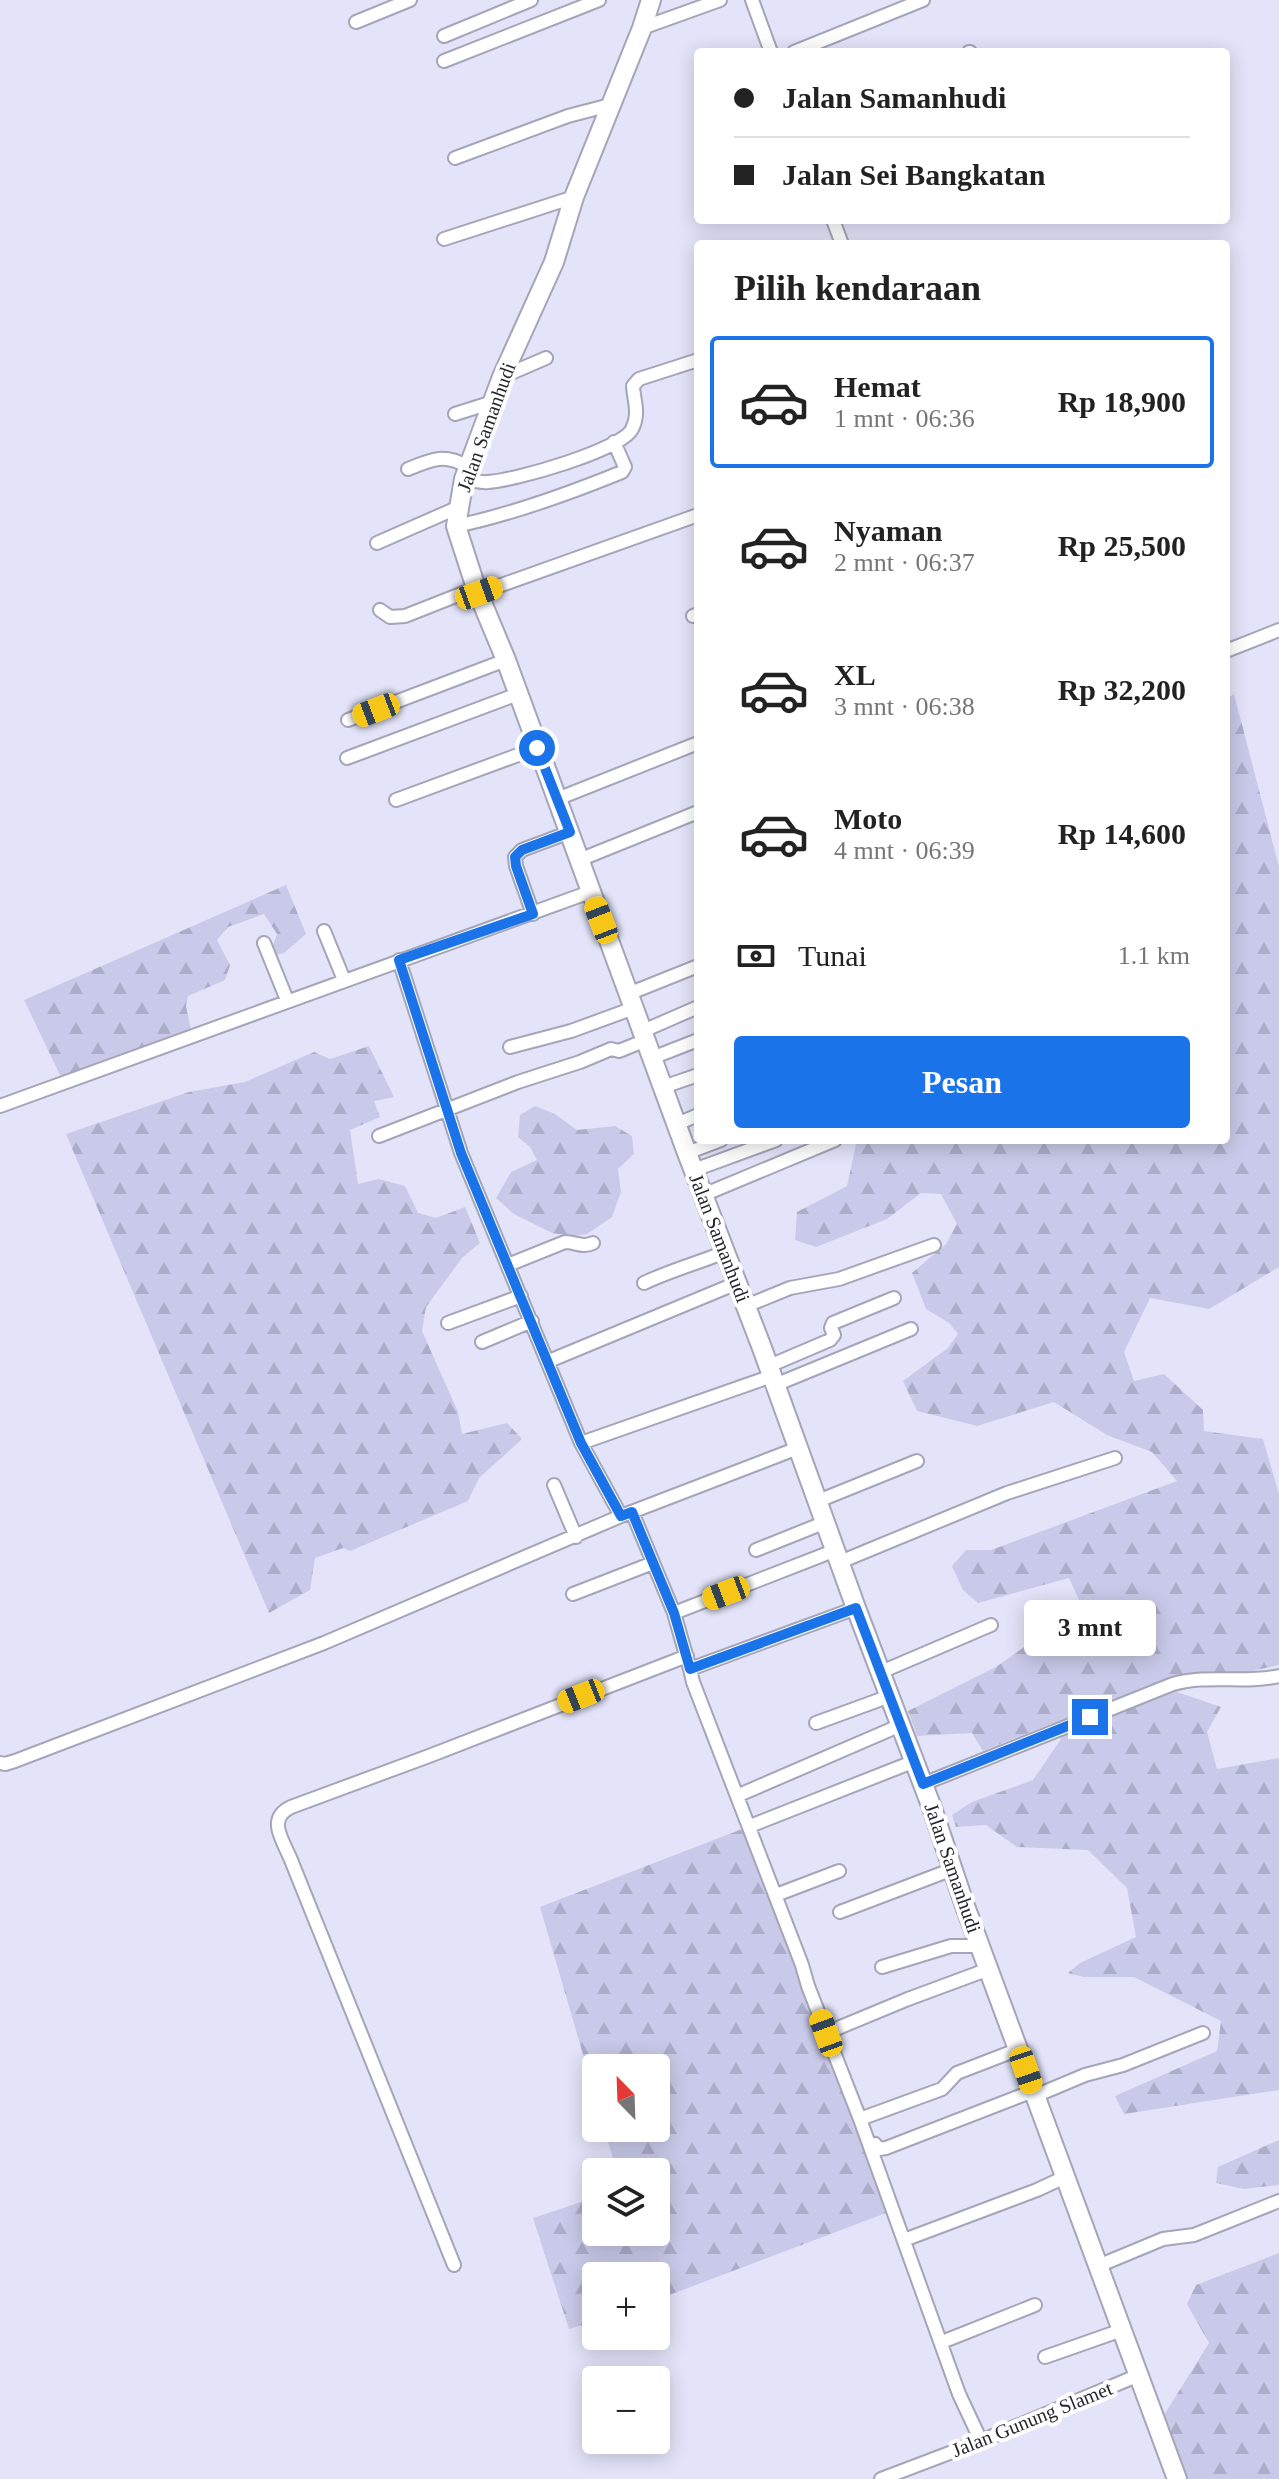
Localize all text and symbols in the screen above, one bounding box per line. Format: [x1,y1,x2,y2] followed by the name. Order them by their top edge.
[782,81,1006,114] text: Jalan Samanhudi
[782,158,1045,191] text: Jalan Sei Bangkatan
[734,268,981,308] text: Pilih kendaraan
[452,359,520,495] street label: Jalan Samanhudi
[738,366,810,438] icon: car
[834,370,921,403] text: Hemat
[1058,385,1186,418] text: Rp 18,900
[834,404,975,433] text: 1 mnt · 06:36
[738,510,810,582] icon: car
[834,514,942,547] text: Nyaman
[1058,529,1186,562] text: Rp 25,500
[834,548,975,577] text: 2 mnt · 06:37
[452,574,506,612] car
[738,654,810,726] icon: car
[834,658,876,691] text: XL
[1058,673,1186,706] text: Rp 32,200
[349,690,403,730] car
[834,692,975,721] text: 3 mnt · 06:38
[519,730,555,766] route start
[738,798,810,870] icon: car
[834,802,902,835] text: Moto
[1058,817,1186,850] text: Rp 14,600
[834,836,975,865] text: 4 mnt · 06:39
[581,893,621,947] car
[734,934,778,978] icon: cash
[798,939,867,972] text: Tunai
[1118,941,1190,970] text: 1.1 km
[734,1036,1190,1128] button: Pesan
[685,1171,755,1306] street label: Jalan Samanhudi
[699,1573,753,1613] car
[1024,1601,1156,1657] callout: 3 mnt
[1058,1613,1122,1642] text: 3 mnt
[554,1676,608,1716] car
[1072,1699,1108,1735] route end
[920,1800,986,1936] street label: Jalan Samanhudi
[807,2006,845,2060] car
[1007,2043,1045,2097] car
[582,2054,670,2142] north arrow
[582,2054,670,2454] map controls
[582,2158,670,2246] button: layers
[582,2262,670,2350] button: +
[582,2366,670,2454] button: −
[949,2377,1116,2462] street label: Jalan Gunung Slamet

